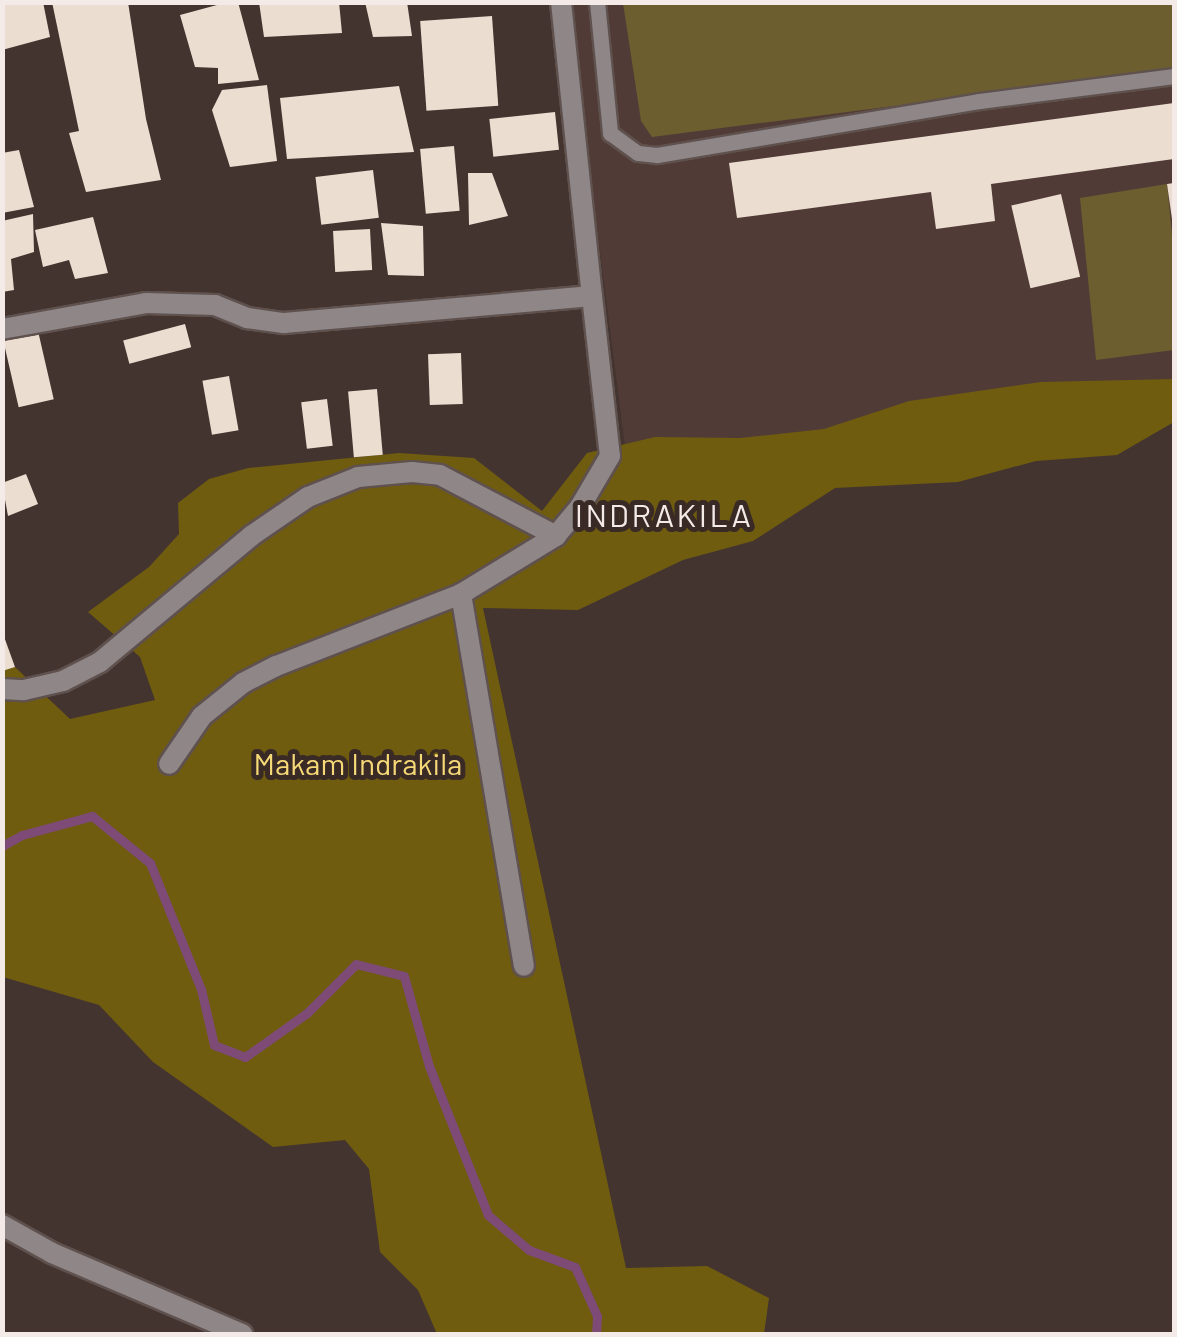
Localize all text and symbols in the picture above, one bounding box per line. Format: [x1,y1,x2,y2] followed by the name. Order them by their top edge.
[575,495,753,533] district label: INDRAKILA
[254,745,462,781] park label: Makam Indrakila

